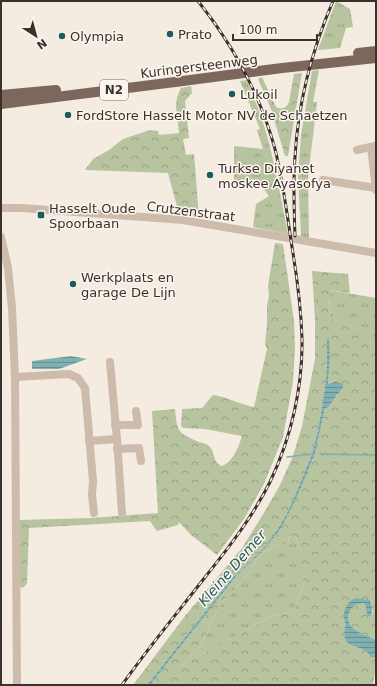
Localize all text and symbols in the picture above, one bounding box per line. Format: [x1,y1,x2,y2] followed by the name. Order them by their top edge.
[16,16,56,56] north arrow
[233,16,317,42] scale bar
[239,23,277,37] text: 100 m
[178,27,212,42] place label: Prato
[70,29,124,44] place label: Olympia
[165,29,175,39] marker: Prato
[57,31,67,41] marker: Olympia
[34,36,49,52] text: N
[140,52,258,81] street label: Kuringersteenweg
[100,80,128,100] road number: N2
[240,87,278,102] place label: Lukoil
[227,89,237,99] marker: Lukoil
[76,108,348,123] place label: FordStore Hasselt Motor NV de Schaetzen
[63,110,73,120] marker: FordStore Hasselt Motor NV de Schaetzen
[217,161,331,191] place label: Turkse Diyanet moskee Ayasofya
[205,170,215,180] marker: Turkse Diyanet moskee Ayasofya
[146,199,236,224] street label: Crutzenstraat
[49,201,136,231] place label: Hasselt Oude Spoorbaan
[36,210,46,220] marker: Hasselt Oude Spoorbaan
[81,270,176,300] place label: Werkplaats en garage De Lijn
[68,279,78,289] marker: Werkplaats en garage De Lijn
[195,526,270,609] water label: Kleine Demer

